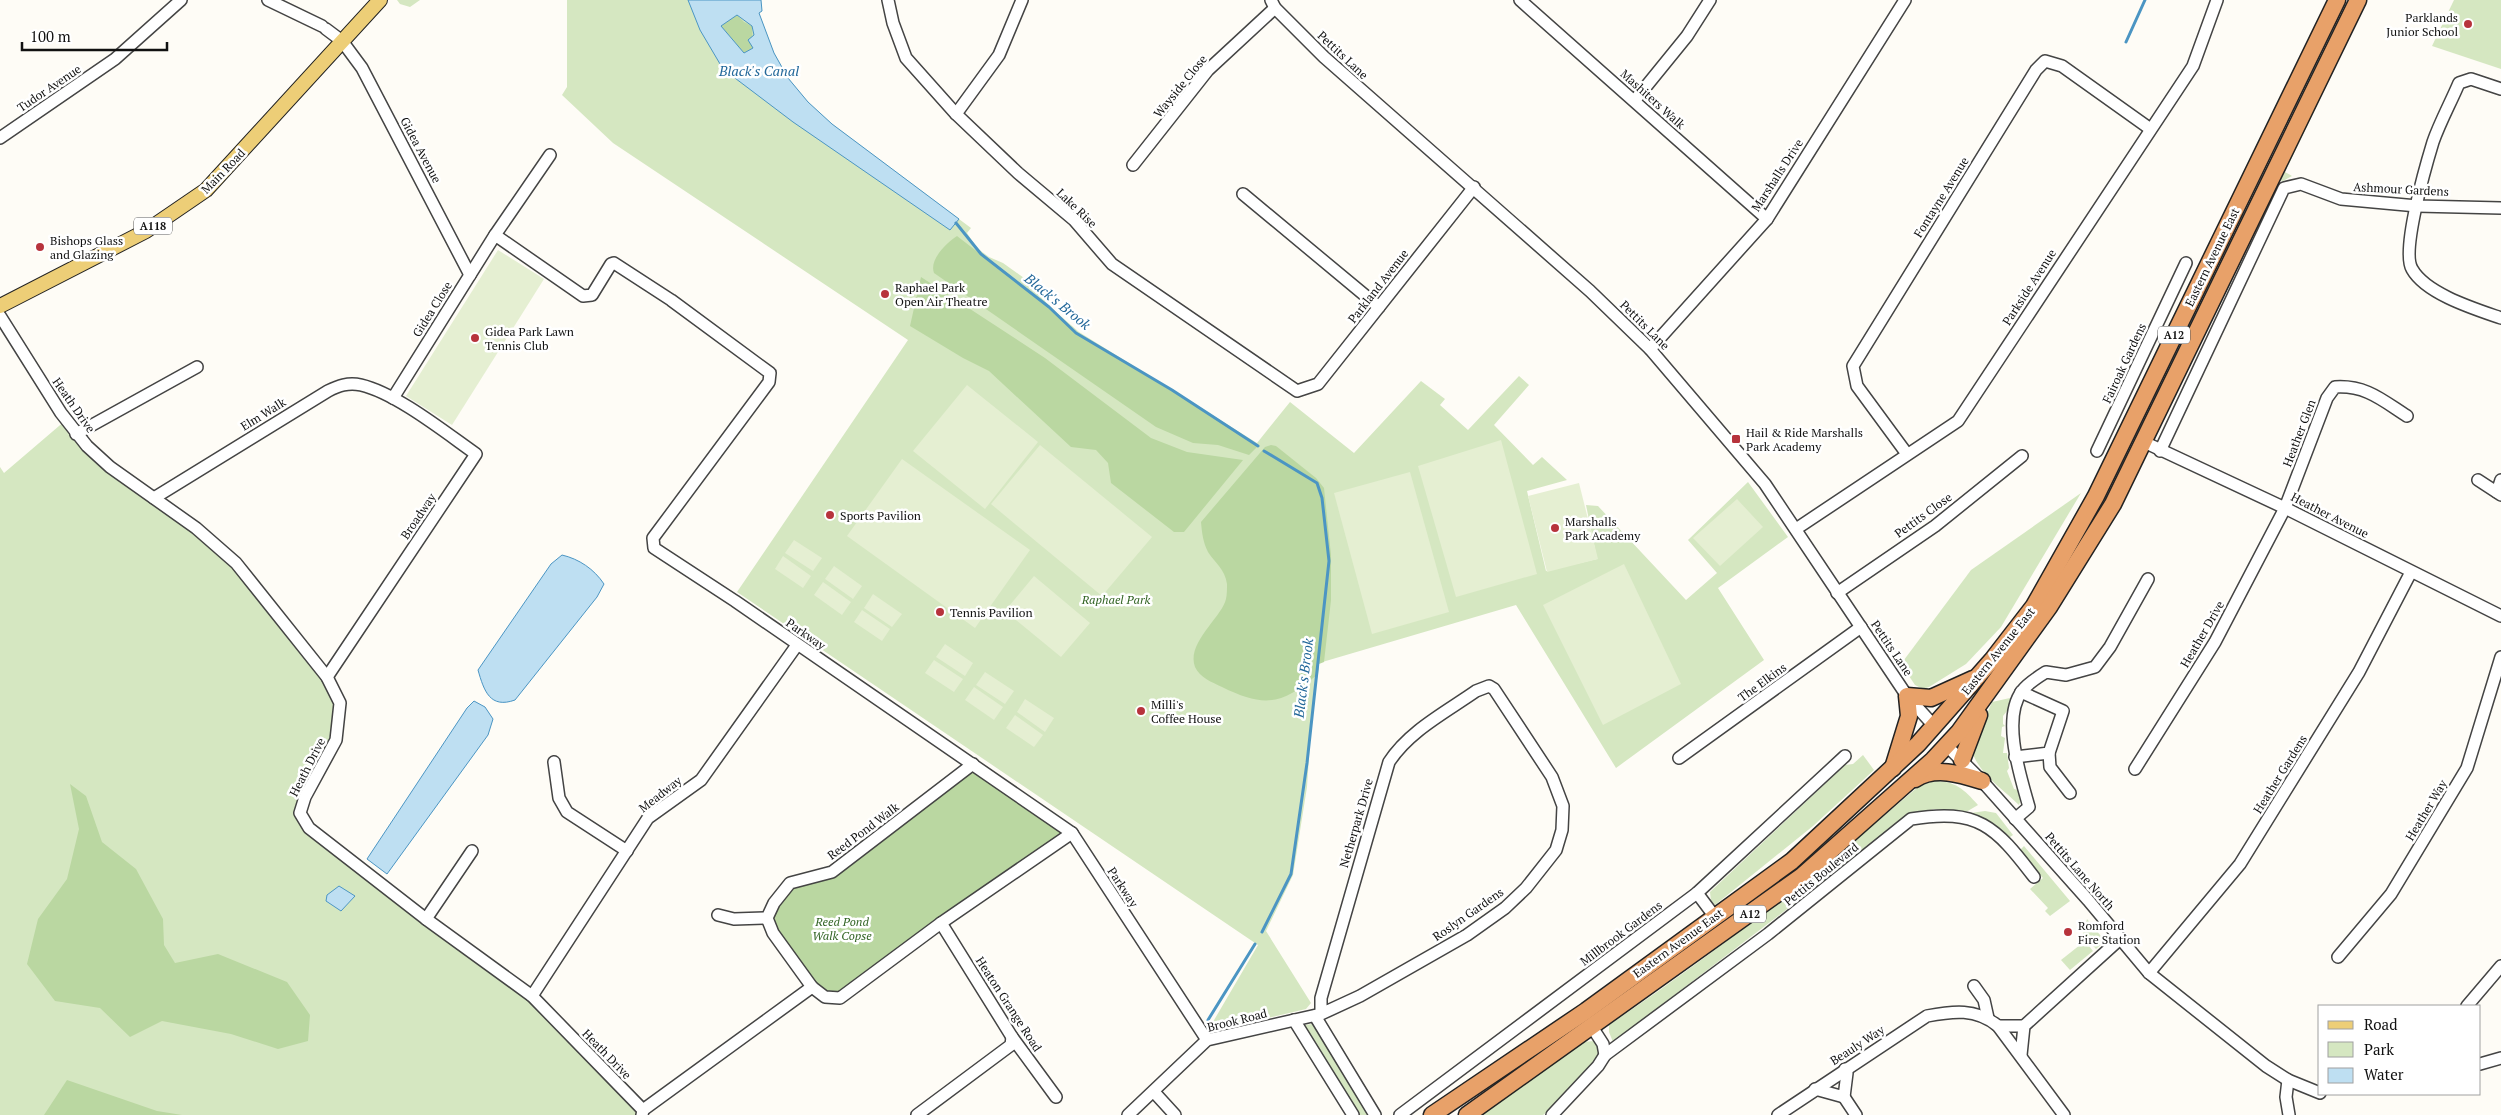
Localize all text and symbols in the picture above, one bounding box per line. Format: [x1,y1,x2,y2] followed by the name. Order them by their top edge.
[2386,10,2458,39] place label: Parklands Junior School
[2462,18,2474,30] marker: Parklands Junior School
[22,20,168,52] scale bar
[30,26,71,46] text: 100 m
[1315,28,1371,82] street label: Pettits Lane
[1150,52,1210,120] street label: Wayside Close
[14,61,84,115] street label: Tudor Avenue
[718,61,799,80] water label: Black's Canal
[1618,66,1689,132] street label: Mashiters Walk
[397,114,445,186] street label: Gidea Avenue
[1748,136,1806,214] street label: Marshalls Drive
[198,145,248,197] street label: Main Road
[1910,154,1972,240] street label: Fontayne Avenue
[2353,179,2449,199] street label: Ashmour Gardens
[1054,185,1100,231] street label: Lake Rise
[2182,205,2243,309] street label: Eastern Avenue East
[134,218,172,235] road number: A118
[50,233,123,262] place label: Bishops Glass and Glazing
[34,241,46,253] marker: Bishops Glass and Glazing
[1345,246,1411,326] street label: Parkland Avenue
[1999,246,2059,328] street label: Parkside Avenue
[1020,268,1095,334] water label: Black's Brook
[409,278,455,340] street label: Gidea Close
[895,280,988,309] place label: Raphael Park Open Air Theatre
[879,288,891,300] marker: Raphael Park Open Air Theatre
[1617,297,1673,353] street label: Pettits Lane
[2099,321,2149,405] street label: Fairoak Gardens
[485,324,574,353] place label: Gidea Park Lawn Tennis Club
[2158,326,2190,344] road number: A12
[469,332,481,344] marker: Gidea Park Lawn Tennis Club
[50,375,98,435] street label: Heath Drive
[238,394,289,434] street label: Elm Walk
[2279,397,2319,469] street label: Heather Glen
[1746,425,1863,454] place label: Hail & Ride Marshalls Park Academy
[1730,433,1742,445] marker: Hail & Ride Marshalls Park Academy
[397,489,439,542] street label: Broadway
[1891,489,1955,541] street label: Pettits Close
[2289,489,2371,541] street label: Heather Avenue
[840,508,921,523] place label: Sports Pavilion
[824,509,836,521] marker: Sports Pavilion
[1565,514,1641,543] place label: Marshalls Park Academy
[1549,522,1561,534] marker: Marshalls Park Academy
[1081,592,1151,607] park label: Raphael Park
[2177,598,2227,670] street label: Heather Drive
[1958,604,2038,698] street label: Eastern Avenue East
[950,605,1033,620] place label: Tennis Pavilion
[934,606,946,618] marker: Tennis Pavilion
[783,615,829,654] street label: Parkway
[1868,617,1916,679] street label: Pettits Lane
[1289,637,1317,720] water label: Black's Brook
[1735,659,1789,705] street label: The Elkins
[1151,697,1222,726] place label: Milli's Coffee House
[1135,705,1147,717] marker: Milli's Coffee House
[2250,732,2310,816] street label: Heather Gardens
[286,735,328,799] street label: Heath Drive
[636,772,685,815] street label: Meadway
[2402,776,2451,843] street label: Heather Way
[1336,777,1376,869] street label: Netherpark Drive
[824,799,902,863] street label: Reed Pond Walk
[2042,829,2118,913] street label: Pettits Lane North
[1781,839,1862,909] street label: Pettits Boulevard
[1104,864,1142,911] street label: Parkway
[1430,884,1506,944] street label: Roslyn Gardens
[1577,897,1665,969] street label: Millbrook Gardens
[1630,905,1727,981] street label: Eastern Avenue East
[1734,906,1766,922] road number: A12
[812,914,872,943] park label: Reed Pond Walk Copse
[2078,918,2140,947] place label: Romford Fire Station
[2062,926,2074,938] marker: Romford Fire Station
[973,954,1045,1055] street label: Heaton Grange Road
[1206,1005,1269,1035] street label: Brook Road
[2318,1005,2481,1095] legend
[2364,1014,2397,1034] text: Road
[1827,1021,1888,1068] street label: Beauly Way
[579,1026,635,1082] street label: Heath Drive
[2364,1039,2394,1059] text: Park
[2364,1064,2404,1084] text: Water

